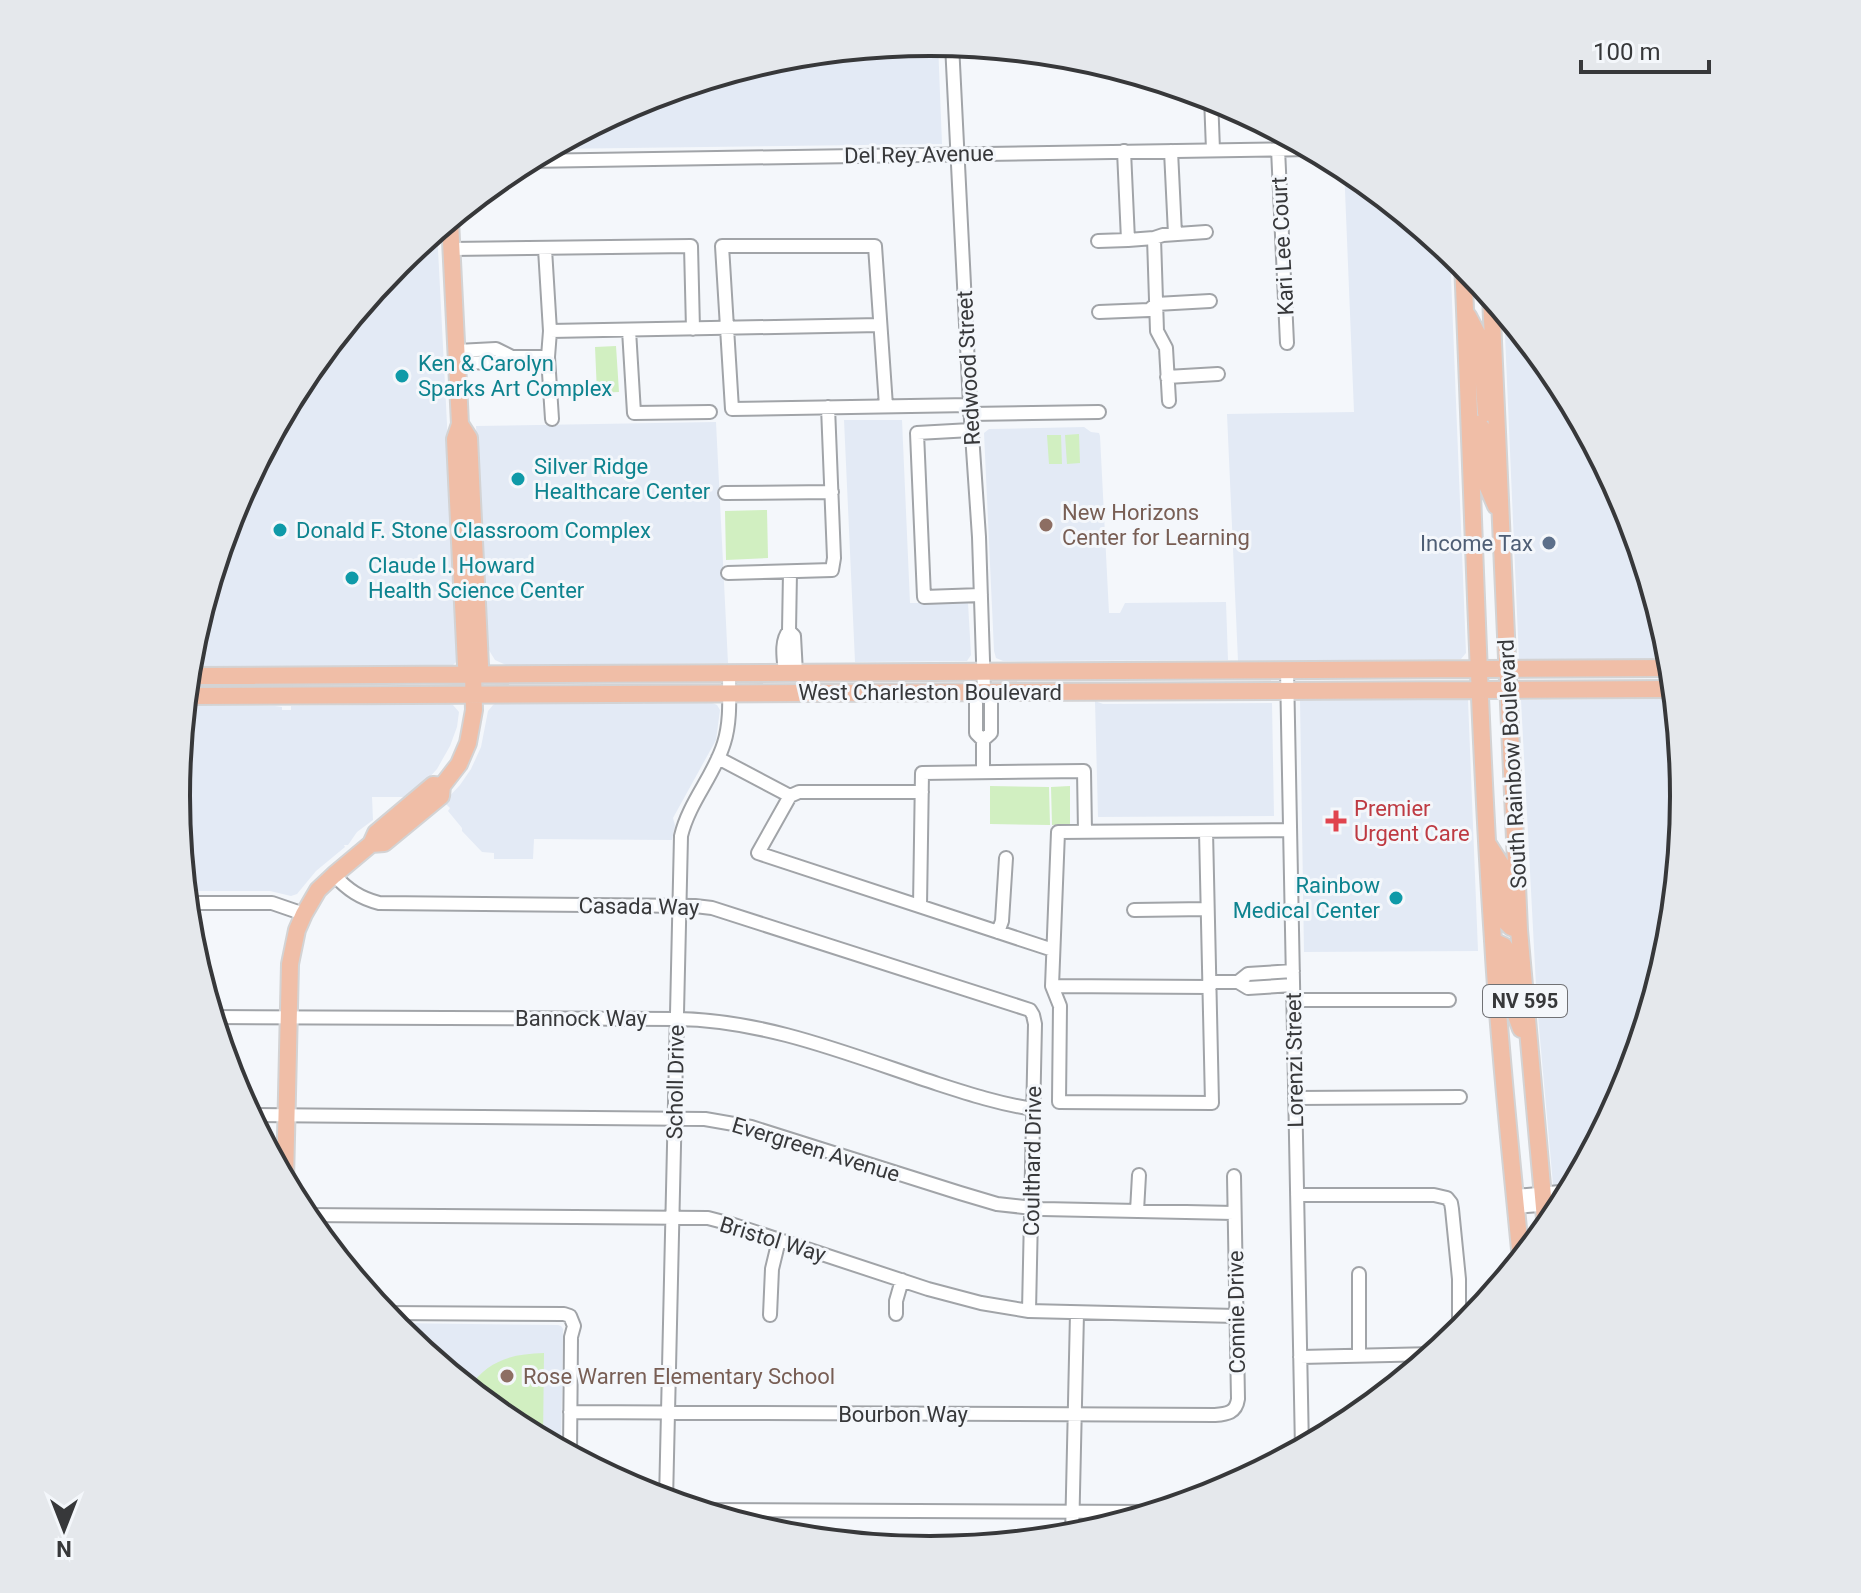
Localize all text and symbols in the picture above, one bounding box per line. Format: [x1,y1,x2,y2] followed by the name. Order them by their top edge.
[1581,24,1709,74] scale bar
[1593,38,1660,66] text: 100 m
[844,141,994,168] street label: Del Rey Avenue
[1266,176,1299,316] street label: Kari Lee Court
[952,290,985,446] street label: Redwood Street
[418,351,612,401] place label: Ken & Carolyn Sparks Art Complex
[393,367,411,385] marker: Ken & Carolyn Sparks Art Complex
[534,454,711,504] place label: Silver Ridge Healthcare Center
[509,470,527,488] marker: Silver Ridge Healthcare Center
[1062,500,1250,550] place label: New Horizons Center for Learning
[1037,516,1055,534] marker: New Horizons Center for Learning
[296,518,651,543] place label: Donald F. Stone Classroom Complex
[271,521,289,539] marker: Donald F. Stone Classroom Complex
[1420,531,1533,556] place label: Income Tax
[1540,534,1558,552] marker: Income Tax
[368,553,585,603] place label: Claude I. Howard Health Science Center
[343,569,361,587] marker: Claude I. Howard Health Science Center
[1493,639,1532,889] street label: South Rainbow Boulevard
[798,680,1062,705] street label: West Charleston Boulevard
[1354,796,1470,846] place label: Premier Urgent Care
[1325,810,1347,832] marker: Premier Urgent Care
[1233,873,1381,923] place label: Rainbow Medical Center
[1387,889,1405,907] marker: Rainbow Medical Center
[578,893,700,920] street label: Casada Way
[1483,985,1567,1017] road number: NV 595
[1281,992,1308,1128] street label: Lorenzi Street
[515,1006,648,1031] street label: Bannock Way
[662,1024,689,1140] street label: Scholl Drive
[1019,1086,1046,1236] street label: Coulthard Drive
[729,1112,903,1187] street label: Evergreen Avenue
[717,1212,829,1268] street label: Bristol Way
[1223,1250,1250,1374] street label: Connie Drive
[523,1364,835,1389] place label: Rose Warren Elementary School
[498,1367,516,1385] marker: Rose Warren Elementary School
[838,1402,968,1427] street label: Bourbon Way
[24,1489,104,1569] north arrow
[56,1536,72,1561] text: N

